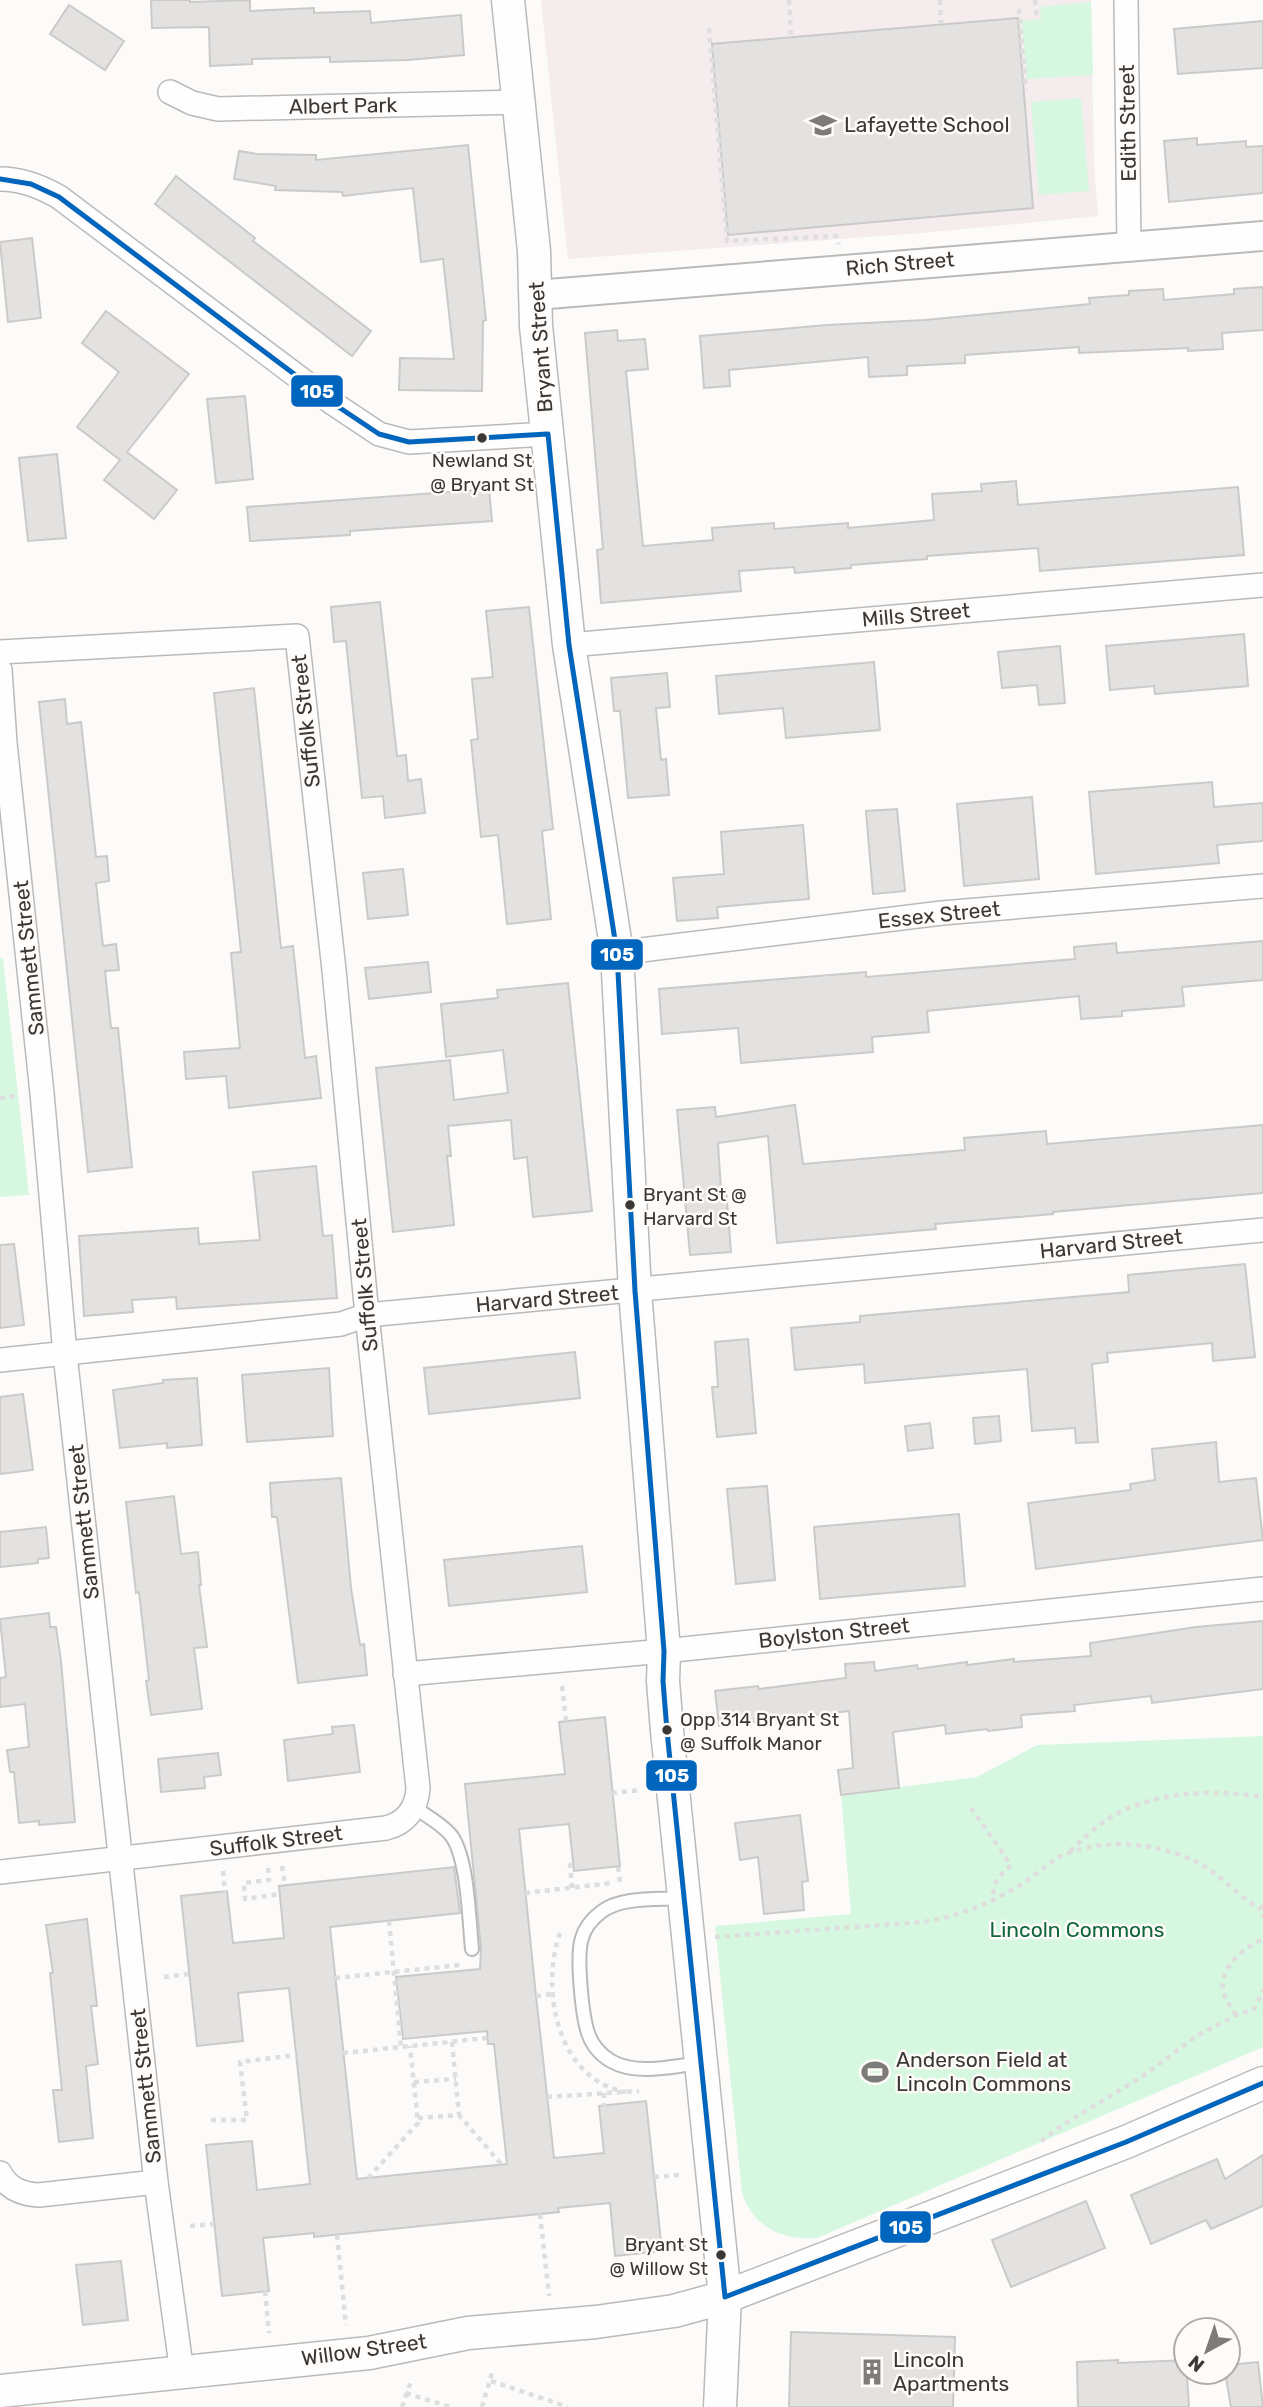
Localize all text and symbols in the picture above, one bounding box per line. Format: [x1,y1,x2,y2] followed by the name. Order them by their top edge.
[1114,64,1141,182] street label: Edith Street
[289,92,398,119] street label: Albert Park
[808,110,838,140] school or university icon: Lafayette School
[844,112,1010,137] place label: Lafayette School
[845,246,955,281] street label: Rich Street
[523,281,558,413] street label: Bryant Street
[290,374,344,408] line badge: 105
[300,380,334,403] text: 105
[475,431,489,445] marker: Newland St @ Bryant St
[430,449,534,496] place label: Newland St @ Bryant St
[861,597,971,632] street label: Mills Street
[286,653,325,789] street label: Suffolk Street
[8,879,49,1037] street label: Sammett Street
[877,896,1001,933] street label: Essex Street
[590,938,644,971] line badge: 105
[600,943,634,966] text: 105
[643,1183,747,1230] place label: Bryant St @ Harvard St
[623,1198,637,1212] marker: Bryant St @ Harvard St
[346,1217,383,1353] street label: Suffolk Street
[1038,1224,1184,1263] street label: Harvard Street
[474,1280,620,1317] street label: Harvard Street
[63,1443,104,1601] street label: Sammett Street
[757,1612,911,1653] street label: Boylston Street
[680,1708,840,1755] place label: Opp 314 Bryant St @ Suffolk Manor
[660,1723,674,1737] marker: Opp 314 Bryant St @ Suffolk Manor
[645,1759,698,1792] line badge: 105
[655,1764,689,1787] text: 105
[208,1820,344,1861] street label: Suffolk Street
[989,1917,1165,1942] park label: Lincoln Commons
[125,2007,166,2165] street label: Sammett Street
[896,2047,1071,2096] place label: Anderson Field at Lincoln Commons
[860,2057,890,2087] sports icon: Anderson Field at Lincoln Commons
[879,2210,932,2244] line badge: 105
[889,2216,923,2239] text: 105
[609,2233,709,2280] place label: Bryant St @ Willow St
[714,2248,728,2262] marker: Bryant St @ Willow St
[1172,2316,1242,2386] north arrow
[300,2328,428,2371] street label: Willow Street
[893,2347,1009,2396] place label: Lincoln Apartments
[1184,2350,1209,2377] text: N
[857,2357,887,2387] building icon: Lincoln Apartments

